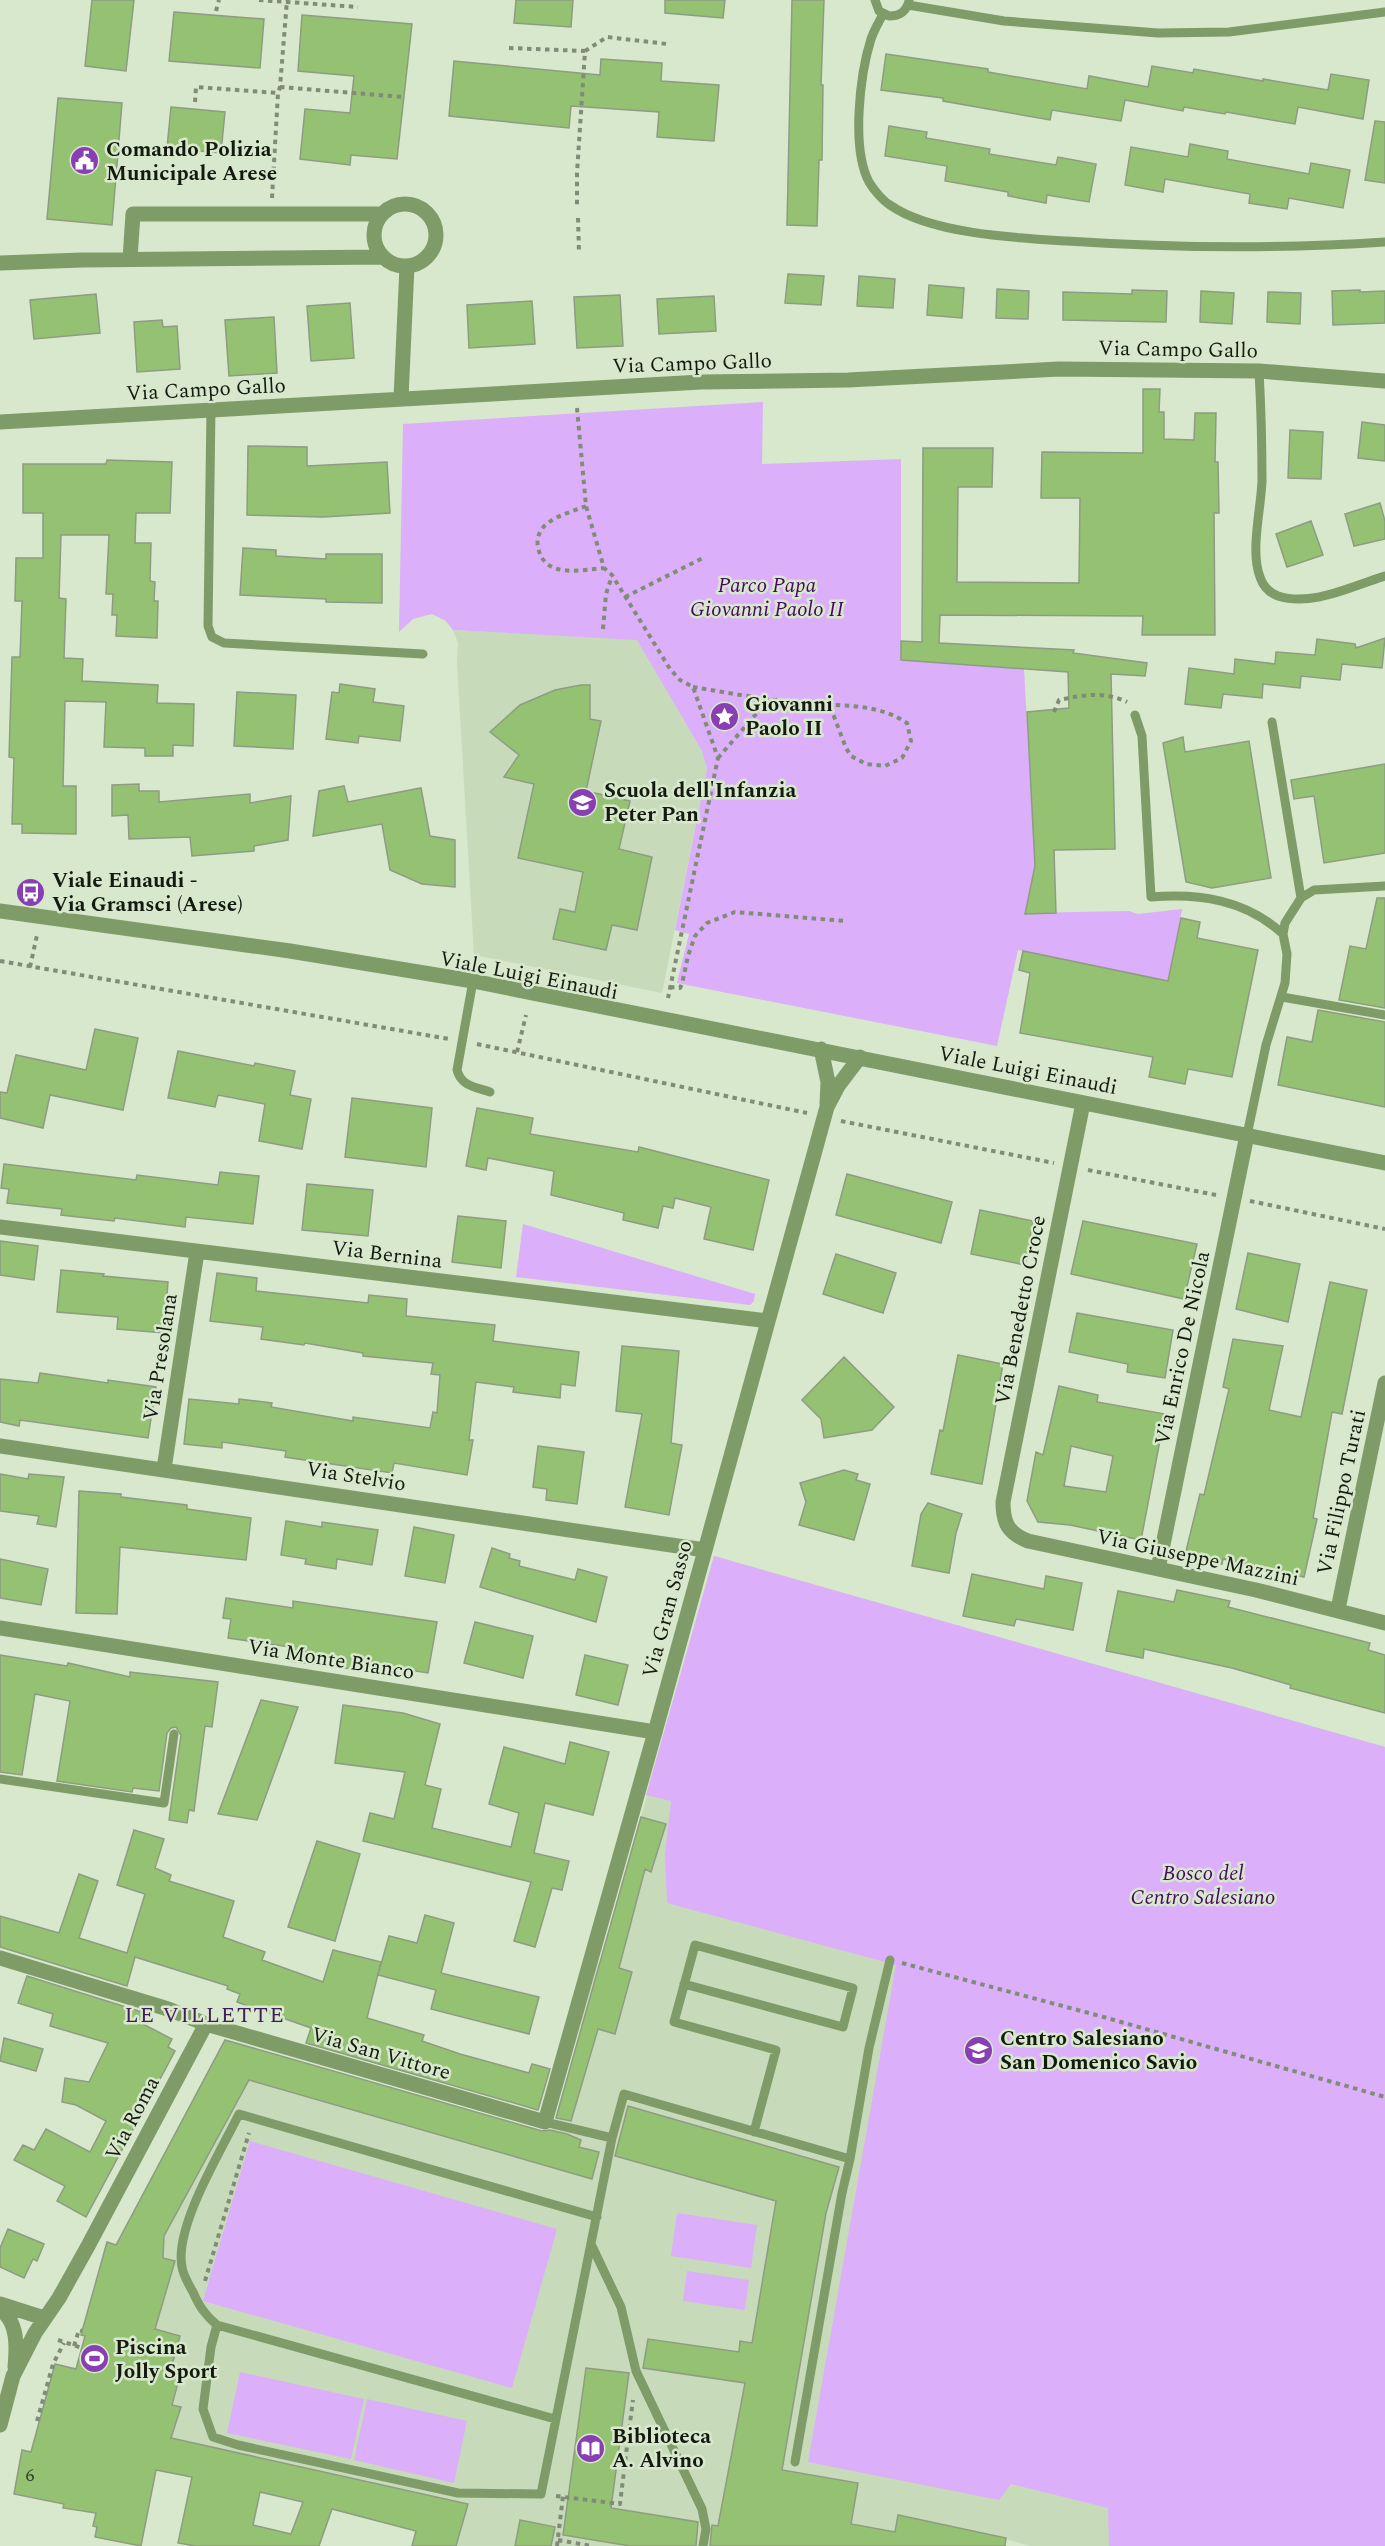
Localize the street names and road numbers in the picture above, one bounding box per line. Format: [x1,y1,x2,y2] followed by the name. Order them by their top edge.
[1098,333,1258,367] street label: Via Campo Gallo
[612,345,772,383] street label: Via Campo Gallo
[125,370,287,410] street label: Via Campo Gallo
[437,943,621,1009] street label: Viale Luigi Einaudi
[936,1038,1120,1104] street label: Viale Luigi Einaudi
[987,1212,1055,1408] street label: Via Benedetto Croce
[330,1232,445,1278] street label: Via Bernina
[1147,1247,1219,1448] street label: Via Enrico De Nicola
[135,1290,187,1423] street label: Via Presolana
[1309,1406,1375,1578] street label: Via Filippo Turati
[304,1453,408,1501] street label: Via Stelvio
[1094,1521,1302,1595] street label: Via Giuseppe Mazzini
[634,1537,702,1682] street label: Via Gran Sasso
[245,1631,417,1689] street label: Via Monte Bianco
[307,2019,454,2089] street label: Via San Vittore
[97,2070,169,2166] street label: Via Roma

